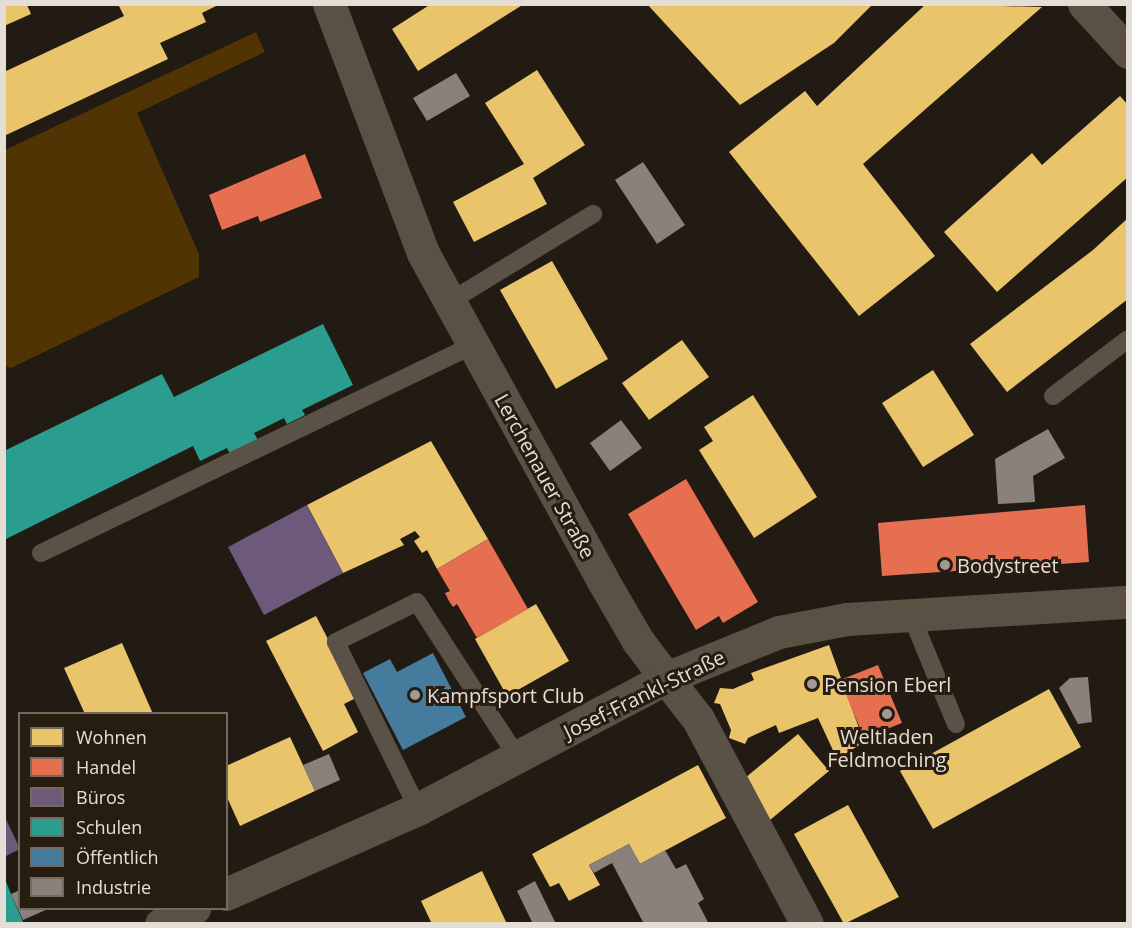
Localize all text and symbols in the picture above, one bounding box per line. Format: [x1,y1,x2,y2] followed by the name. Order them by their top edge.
[490,390,600,562] street label: Lerchenauer Straße
[957,553,1059,577] place label: Bodystreet
[938,558,952,572] marker: Bodystreet
[560,645,728,743] street label: Josef-Frankl-Straße
[824,672,951,696] place label: Pension Eberl
[805,677,819,691] marker: Pension Eberl
[427,683,584,707] place label: Kampfsport Club
[408,688,422,702] marker: Kampfsport Club
[880,707,894,721] marker: Weltladen Feldmoching
[18,712,228,910] legend
[827,724,947,771] place label: Weltladen Feldmoching
[76,725,147,749] text: Wohnen
[76,755,136,779] text: Handel
[76,785,125,809] text: Büros
[76,815,142,839] text: Schulen
[76,845,158,869] text: Öffentlich
[76,875,151,899] text: Industrie

